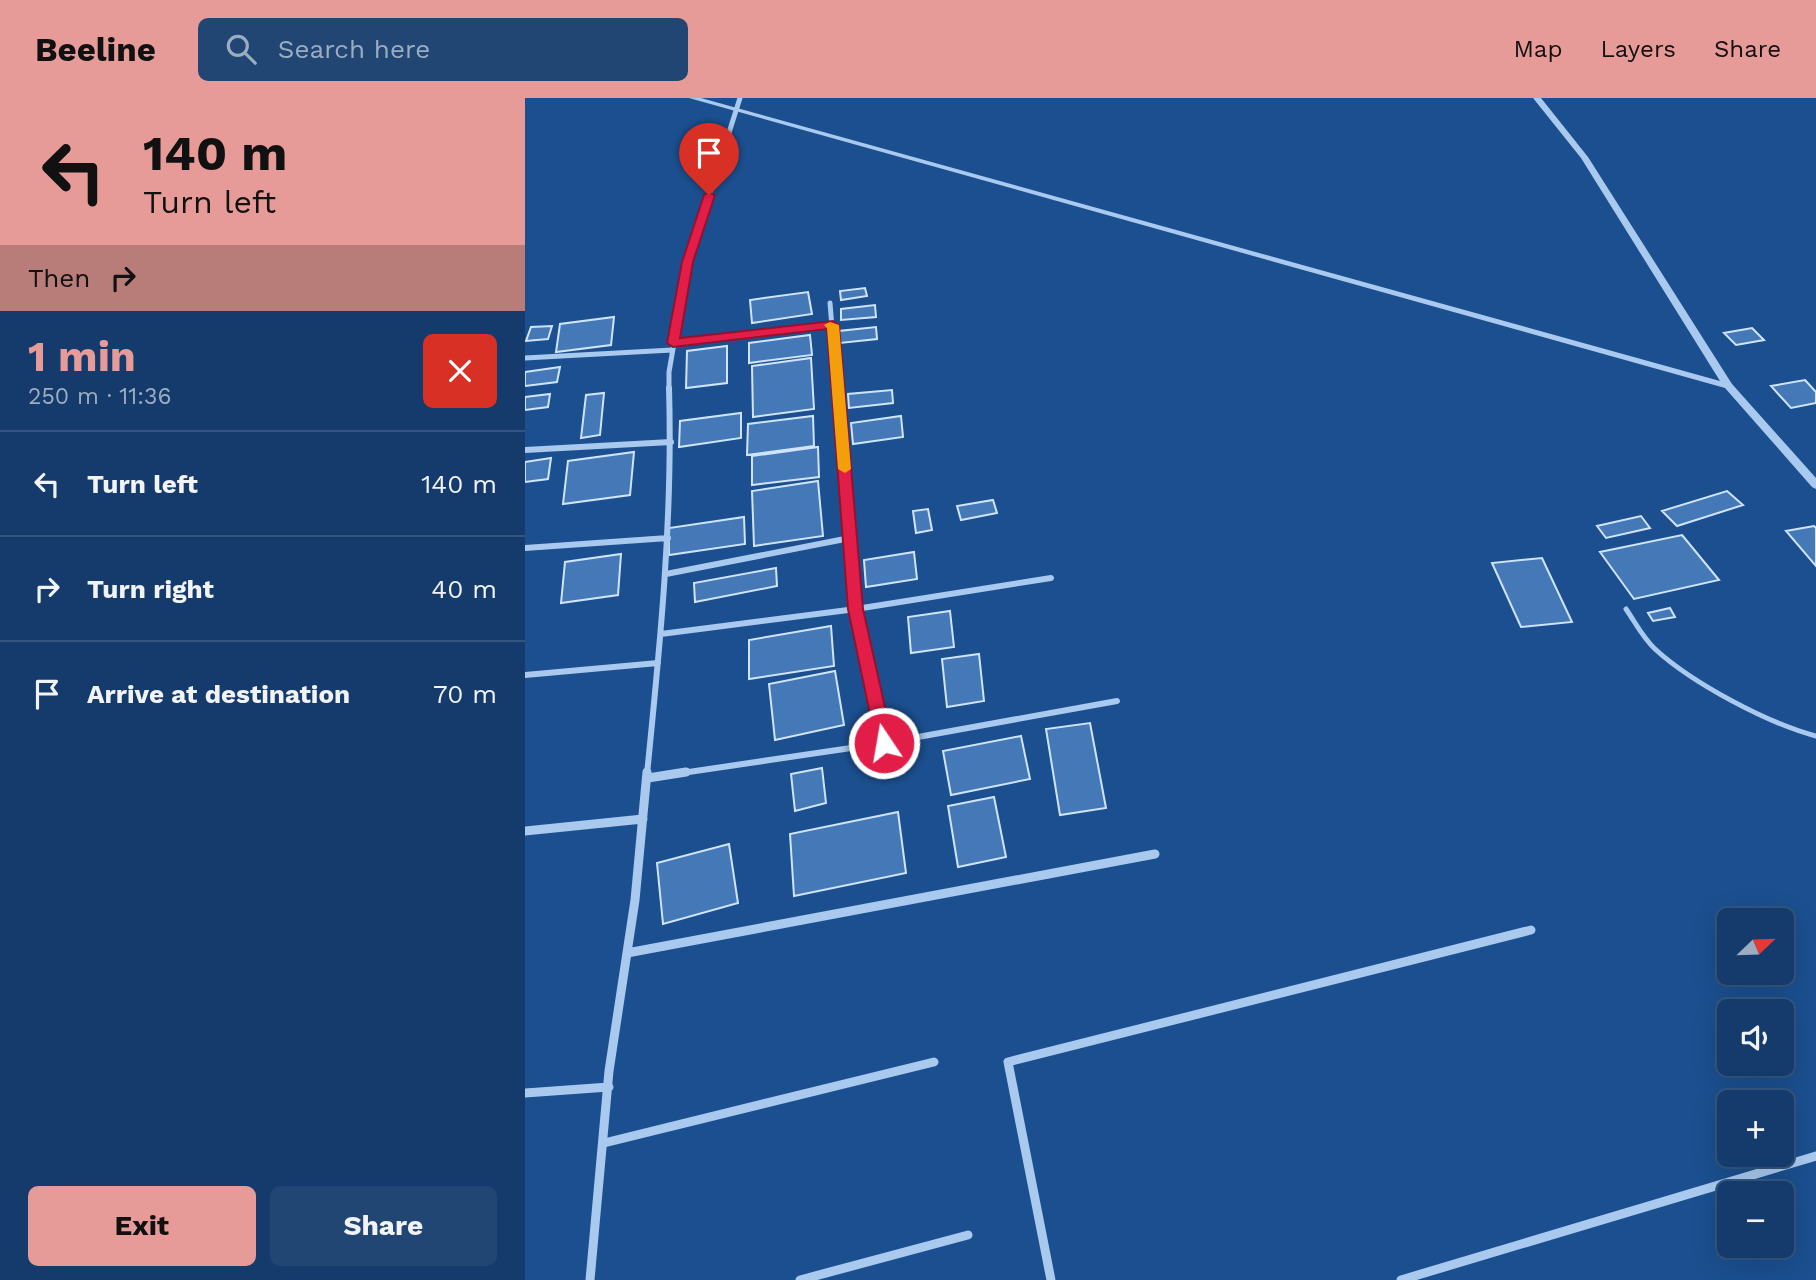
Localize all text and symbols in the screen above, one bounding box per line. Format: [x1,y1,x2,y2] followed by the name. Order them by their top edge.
[198,18,688,81] search box
[35,30,156,69] text: Beeline
[222,30,260,68] icon: search
[278,34,430,64] text: Search here
[1514,35,1562,63] text: Map
[1600,35,1676,63] text: Layers
[1714,35,1781,63] text: Share
[679,123,739,195] pin
[143,124,287,182] text: 140 m
[28,126,119,217] icon: left
[690,134,728,172] icon: arrive
[143,183,276,221] text: Turn left
[104,259,142,297] icon: right
[28,263,90,293] text: Then
[28,332,136,381] text: 1 min
[423,334,497,408] button: close
[28,383,171,410] text: 250 m · 11:36
[28,465,66,503] icon: left
[87,469,198,499] text: Turn left
[421,469,497,499] text: 140 m
[28,570,66,608] icon: right
[87,574,214,604] text: Turn right
[431,574,497,604] text: 40 m
[28,675,66,713] icon: arrive
[87,679,350,709] text: Arrive at destination
[433,679,497,709] text: 70 m
[847,706,921,780] position arrow
[1717,908,1794,985] north arrow
[1717,908,1794,1258] map controls
[1717,999,1794,1076] button: sound
[1717,1090,1794,1167] button: +
[1717,1181,1794,1258] button: −
[28,1186,256,1266] button: Exit
[270,1186,497,1266] button: Share

